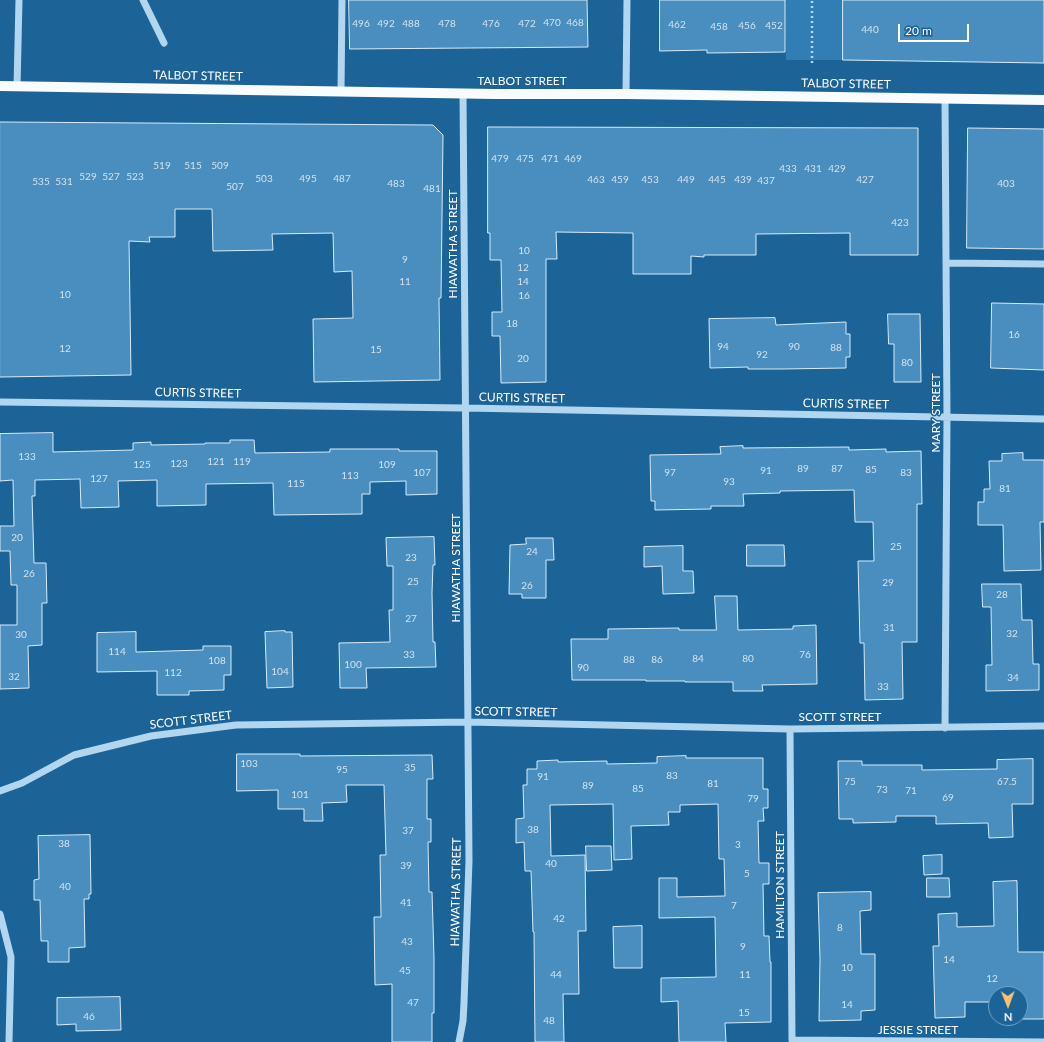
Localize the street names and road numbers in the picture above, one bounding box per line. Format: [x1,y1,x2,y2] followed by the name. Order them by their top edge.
[153,68,243,84] street label: TALBOT STREET
[477,74,567,88] street label: TALBOT STREET
[801,76,891,92] street label: TALBOT STREET
[446,190,460,298] street label: HIAWATHA STREET
[929,373,943,453] street label: MARY STREET
[155,385,241,401] street label: CURTIS STREET
[479,390,565,406] street label: CURTIS STREET
[803,396,889,412] street label: CURTIS STREET
[449,514,463,622] street label: HIAWATHA STREET
[474,704,558,720] street label: SCOTT STREET
[149,708,233,732] street label: SCOTT STREET
[799,710,881,724] street label: SCOTT STREET
[773,831,787,939] street label: HAMILTON STREET
[448,837,464,947] street label: HIAWATHA STREET
[878,1023,958,1037] street label: JESSIE STREET

